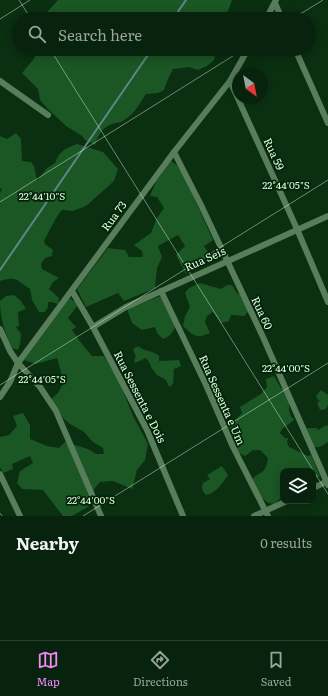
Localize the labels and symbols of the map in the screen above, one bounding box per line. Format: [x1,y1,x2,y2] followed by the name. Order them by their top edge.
[232,68,268,104] north arrow
[260,135,289,173] street label: Rua 59
[262,177,310,192] text: 22°44'05"S
[19,188,65,203] text: 22°44'10"S
[97,197,130,234] street label: Rua 73
[181,242,228,274] street label: Rua Seis
[248,293,278,332] street label: Rua 60
[111,348,171,445] street label: Rua Sessenta e Dois
[196,352,250,447] street label: Rua Sessenta e Um
[262,360,310,375] text: 22°44'00"S
[18,371,66,386] text: 22°44'05"S
[67,492,115,507] text: 22°44'00"S

